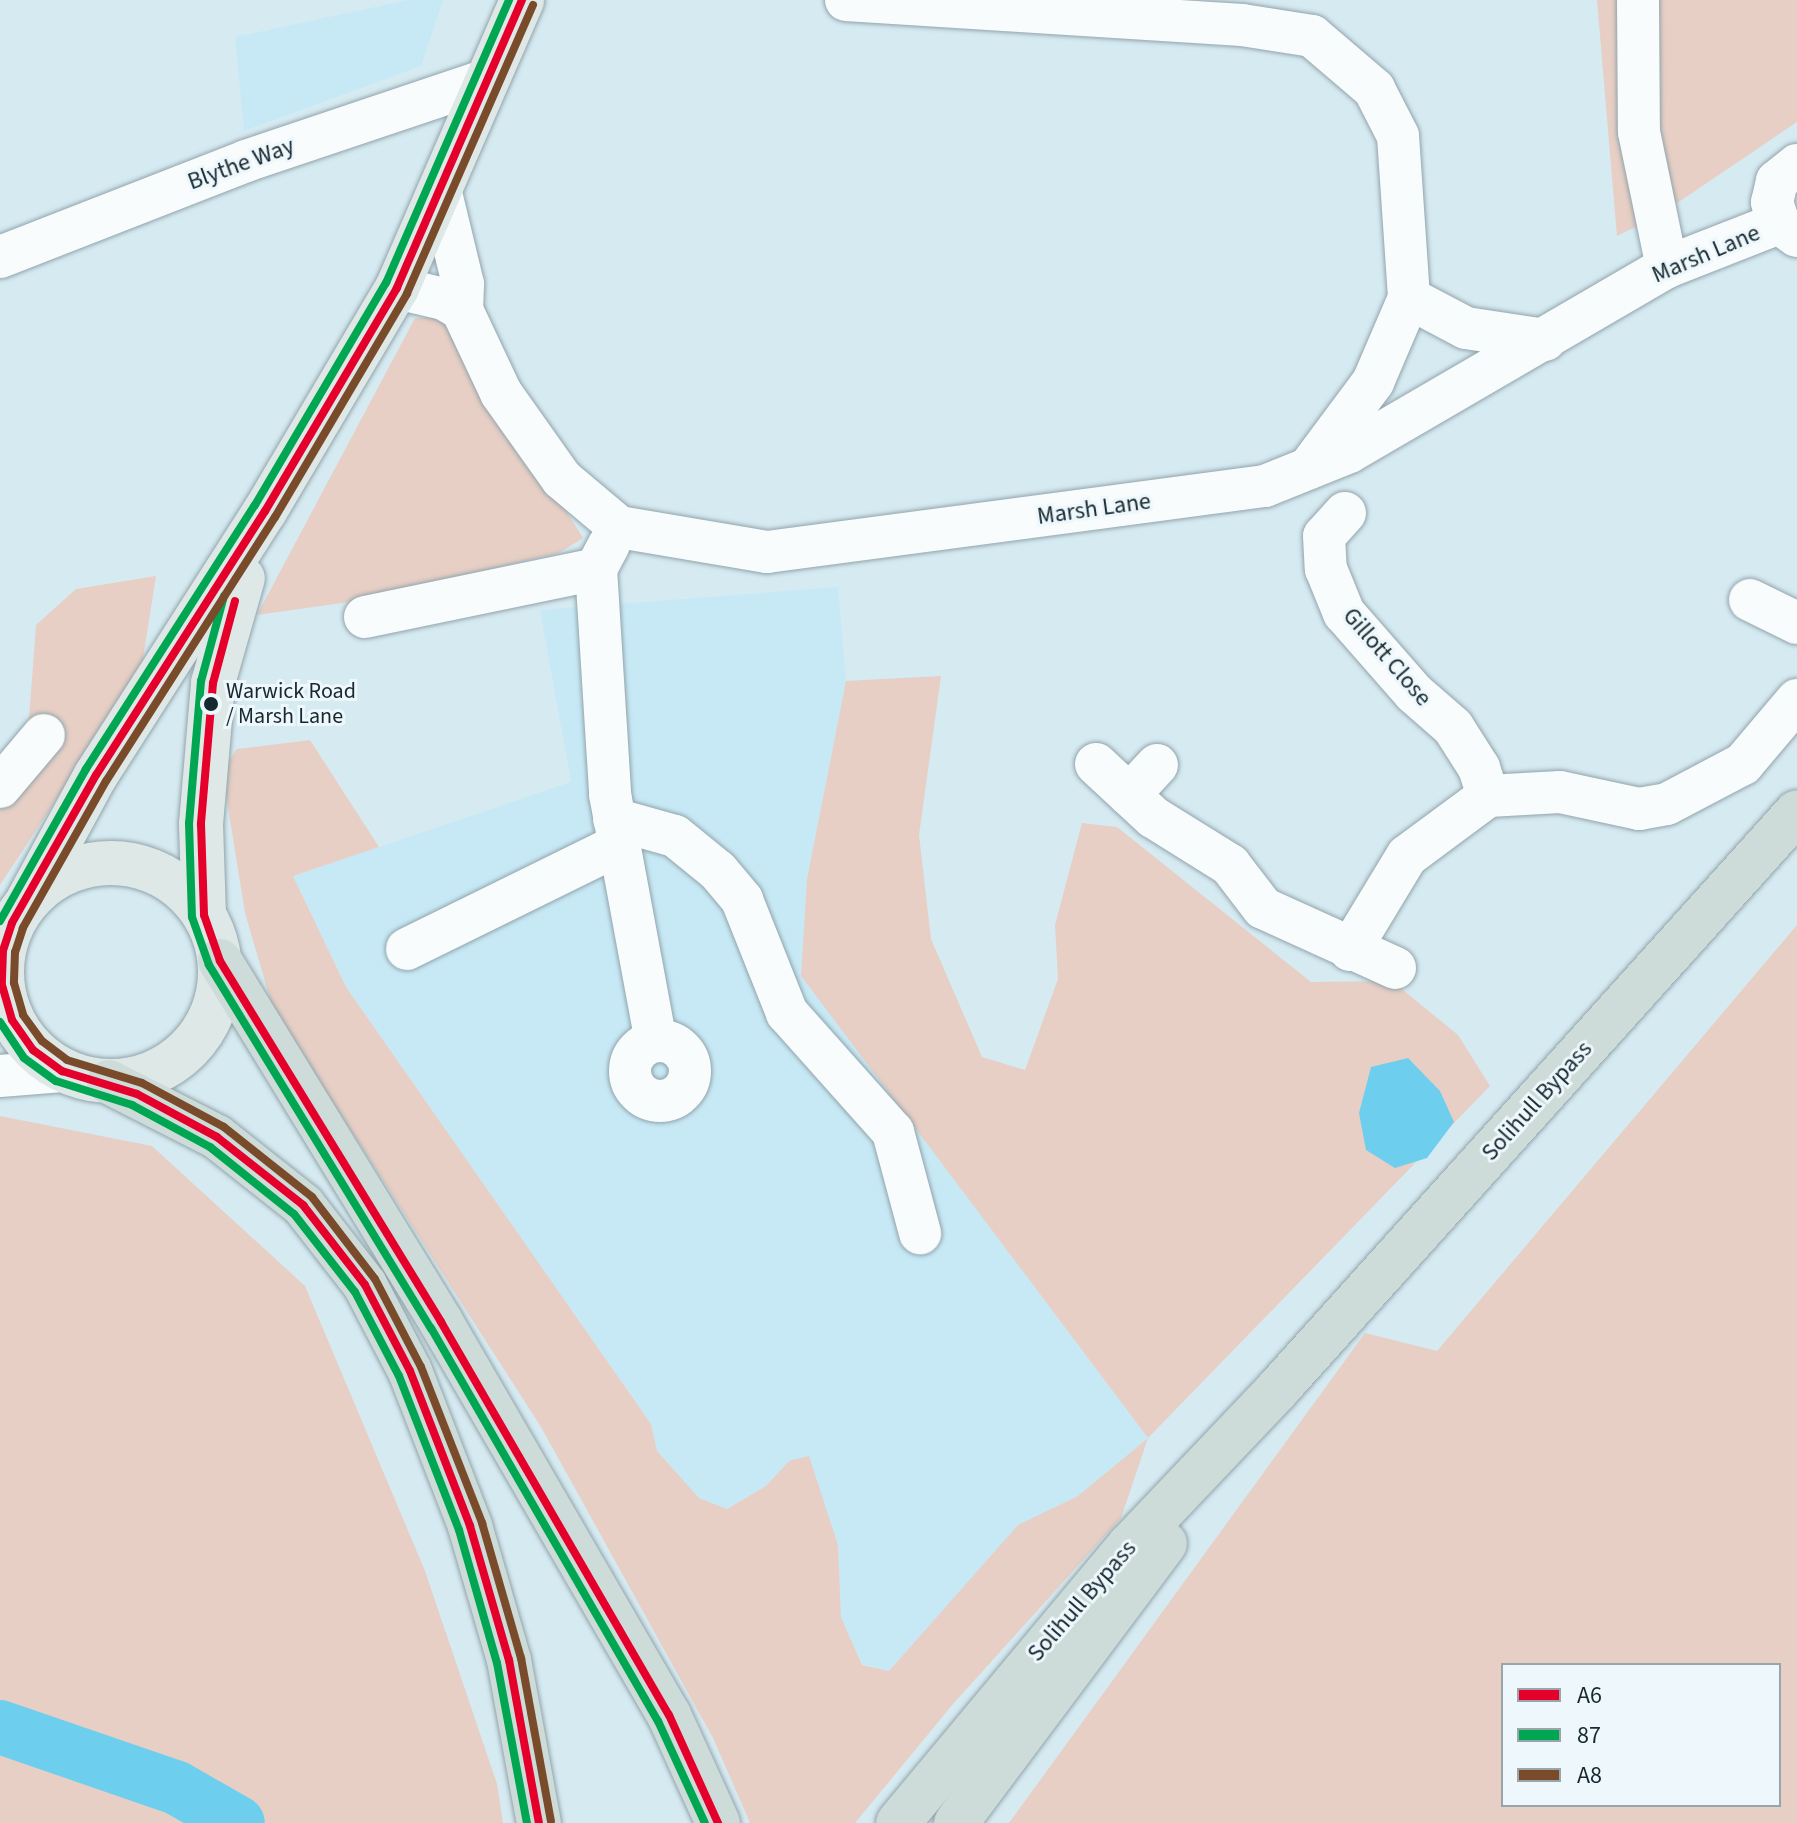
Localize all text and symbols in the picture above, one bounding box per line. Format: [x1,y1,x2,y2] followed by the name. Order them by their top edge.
[184,131,298,197] street label: Blythe Way
[1648,218,1764,290] street label: Marsh Lane
[1035,487,1153,531] street label: Marsh Lane
[1336,602,1438,712] street label: Gillott Close
[226,678,356,730] place label: Warwick Road / Marsh Lane
[203,696,219,712] marker: Warwick Road / Marsh Lane
[1476,1035,1598,1167] street label: Solihull Bypass
[1022,1535,1142,1667] street label: Solihull Bypass
[1501,1663,1781,1807] legend
[1577,1678,1602,1713] text: A6
[1577,1718,1601,1753] text: 87
[1577,1758,1602,1793] text: A8

